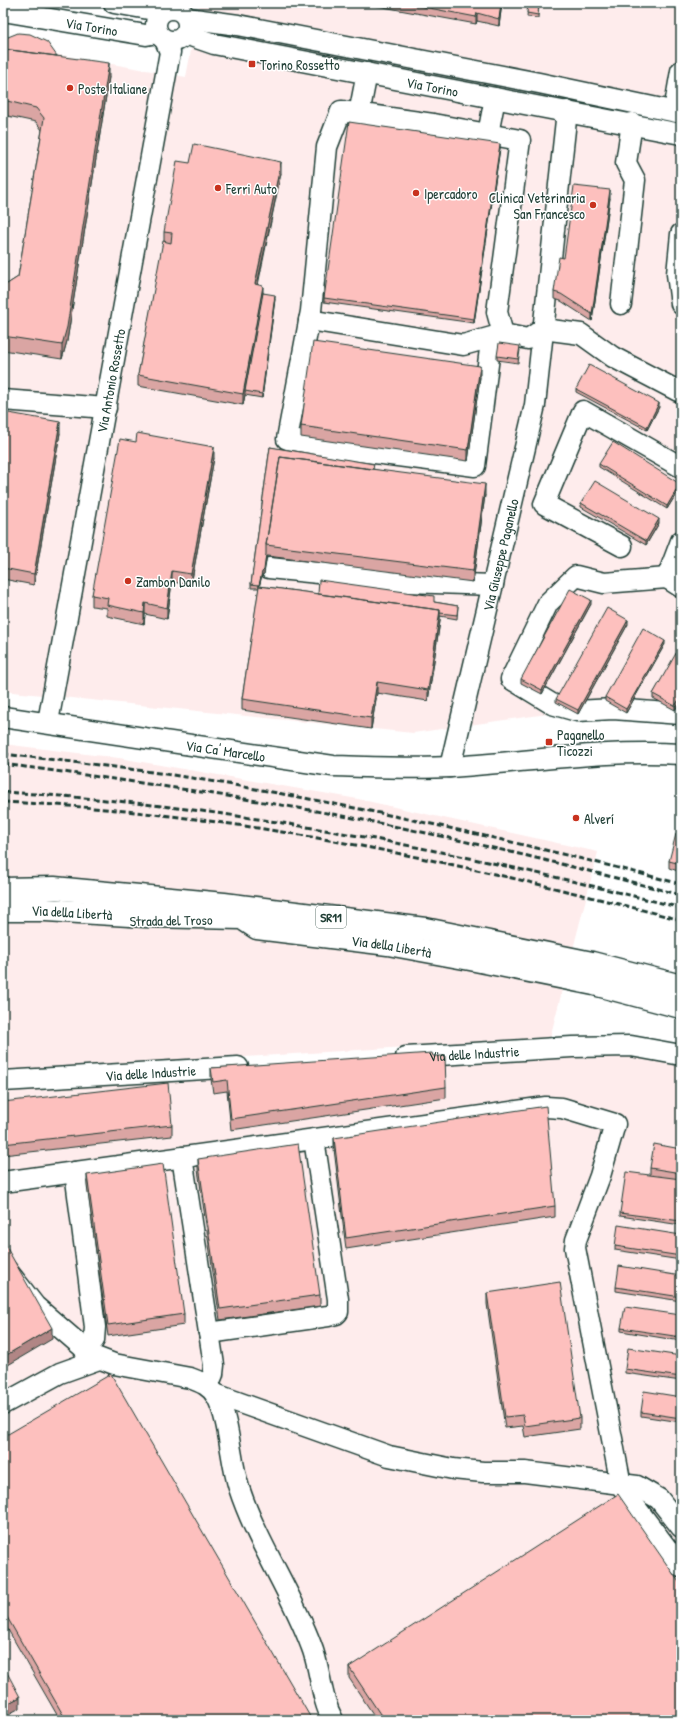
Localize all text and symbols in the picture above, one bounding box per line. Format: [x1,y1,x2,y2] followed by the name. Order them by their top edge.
[64,12,120,40] street label: Via Torino
[260,55,340,74] place label: Torino Rossetto
[247,59,257,69] marker: Torino Rossetto
[405,72,460,100] street label: Via Torino
[78,79,148,98] place label: Poste Italiane
[65,83,75,93] marker: Poste Italiane
[225,179,277,198] place label: Ferri Auto
[213,183,223,193] marker: Ferri Auto
[424,184,478,204] place label: Ipercadoro
[411,188,421,198] marker: Ipercadoro
[489,188,586,223] place label: Clinica Veterinaria San Francesco
[588,200,598,210] marker: Clinica Veterinaria San Francesco
[91,327,129,434] street label: Via Antonio Rossetto
[477,496,522,613] street label: Via Giuseppe Paganello
[136,572,210,591] place label: Zambon Danilo
[123,576,133,586] marker: Zambon Danilo
[557,725,605,760] place label: Paganello Ticozzi
[184,735,267,765] street label: Via Ca' Marcello
[544,737,554,747] marker: Paganello Ticozzi
[584,809,614,828] place label: Alverí
[571,813,581,823] marker: Alverí
[31,901,113,923] street label: Via della Libertà
[316,906,346,928] road number: SR11
[129,910,213,930] street label: Strada del Troso
[350,930,434,961] street label: Via della Libertà
[428,1041,520,1065] street label: Via delle Industrie
[105,1060,197,1084] street label: Via delle Industrie

